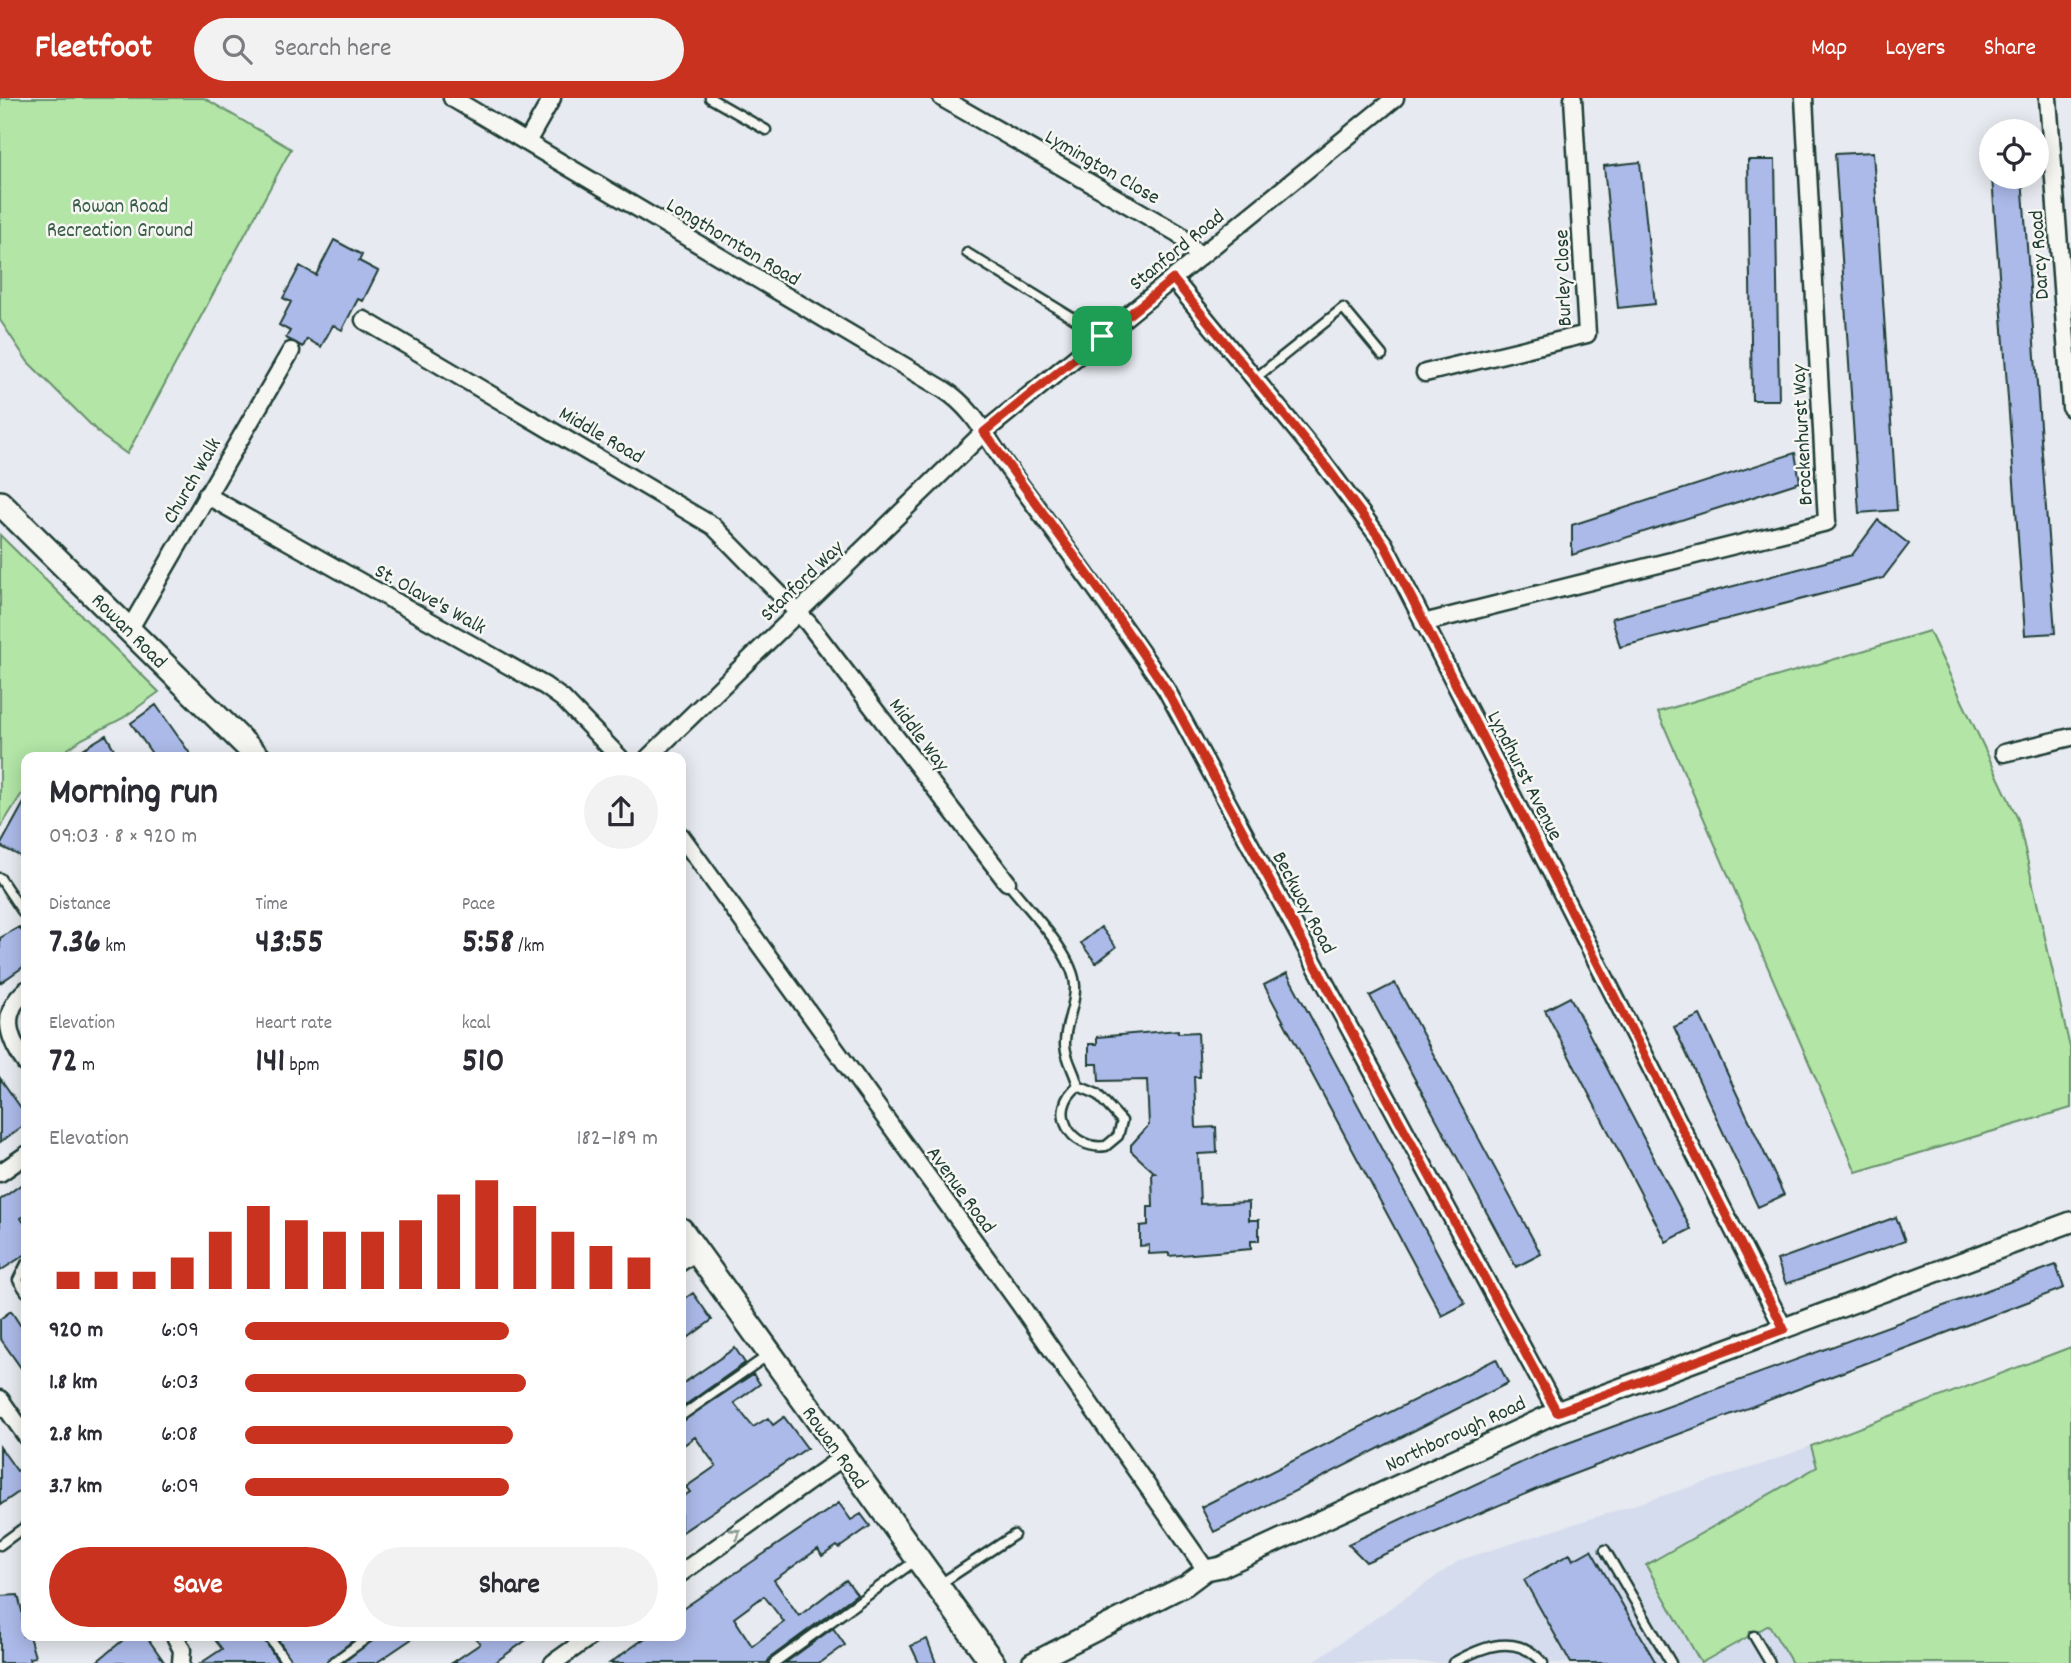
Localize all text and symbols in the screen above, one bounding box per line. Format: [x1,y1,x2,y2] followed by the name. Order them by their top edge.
[194,18,684,81] search box
[35,26,152,73] text: Fleetfoot
[218,30,256,68] icon: search
[274,31,391,68] text: Search here
[1811,32,1847,66] text: Map
[1885,32,1946,66] text: Layers
[1984,32,2036,66] text: Share
[1979,119,2049,189] map controls
[1979,119,2049,189] button: locate
[1038,123,1165,214] street label: Lymington Close
[660,192,805,296] street label: Longthornton Road
[47,193,193,247] park label: Rowan Road Recreation Ground
[1124,203,1232,299] street label: Stanford Road
[2023,209,2059,300] street label: Darcy Road
[1548,229,1582,327] street label: Burley Close
[1072,306,1132,366] pin
[1083,317,1121,355] icon: arrive
[1785,363,1823,506] street label: Brockenhurst Way
[552,400,649,473] street label: Middle Road
[157,433,230,530] street label: Church Walk
[754,534,852,630] street label: Stanford Way
[368,558,491,644] street label: St. Olave's Walk
[83,587,173,677] street label: Rowan Road
[880,693,956,779] street label: Middle Way
[1478,706,1569,846] street label: Lyndhurst Avenue
[49,767,218,822] text: Morning run
[584,775,658,849] button: share
[49,821,197,854] text: 09:03 · 8 × 920 m
[1263,847,1342,960] street label: Beckway Road
[49,892,111,919] text: Distance
[255,892,288,919] text: Time
[462,892,495,919] text: Pace
[49,919,101,969] text: 7.36
[255,919,324,969] text: 43:55
[462,919,514,969] text: 5:58
[101,934,126,961] text: km
[514,934,545,961] text: /km
[49,1011,115,1038] text: Elevation
[255,1011,332,1038] text: Heart rate
[462,1011,491,1038] text: kcal
[49,1038,78,1088] text: 72
[255,1038,285,1088] text: 141
[462,1038,505,1088] text: 510
[78,1053,95,1080] text: m
[285,1053,320,1080] text: bpm
[49,1123,129,1156] text: Elevation
[576,1123,658,1156] text: 182–189 m
[918,1141,1002,1241] street label: Avenue Road
[49,1315,103,1348] text: 920 m
[161,1315,199,1348] text: 6:09
[49,1367,98,1400] text: 1.8 km
[161,1367,199,1400] text: 6:03
[1381,1390,1532,1482] street label: Northborough Road
[793,1401,874,1497] street label: Rowan Road
[49,1419,103,1452] text: 2.8 km
[161,1419,198,1452] text: 6:08
[49,1471,102,1504] text: 3.7 km
[161,1471,199,1504] text: 6:09
[728,1529,741,1541] one-way arrow
[49,1547,347,1627] button: Save
[361,1547,658,1627] button: Share

